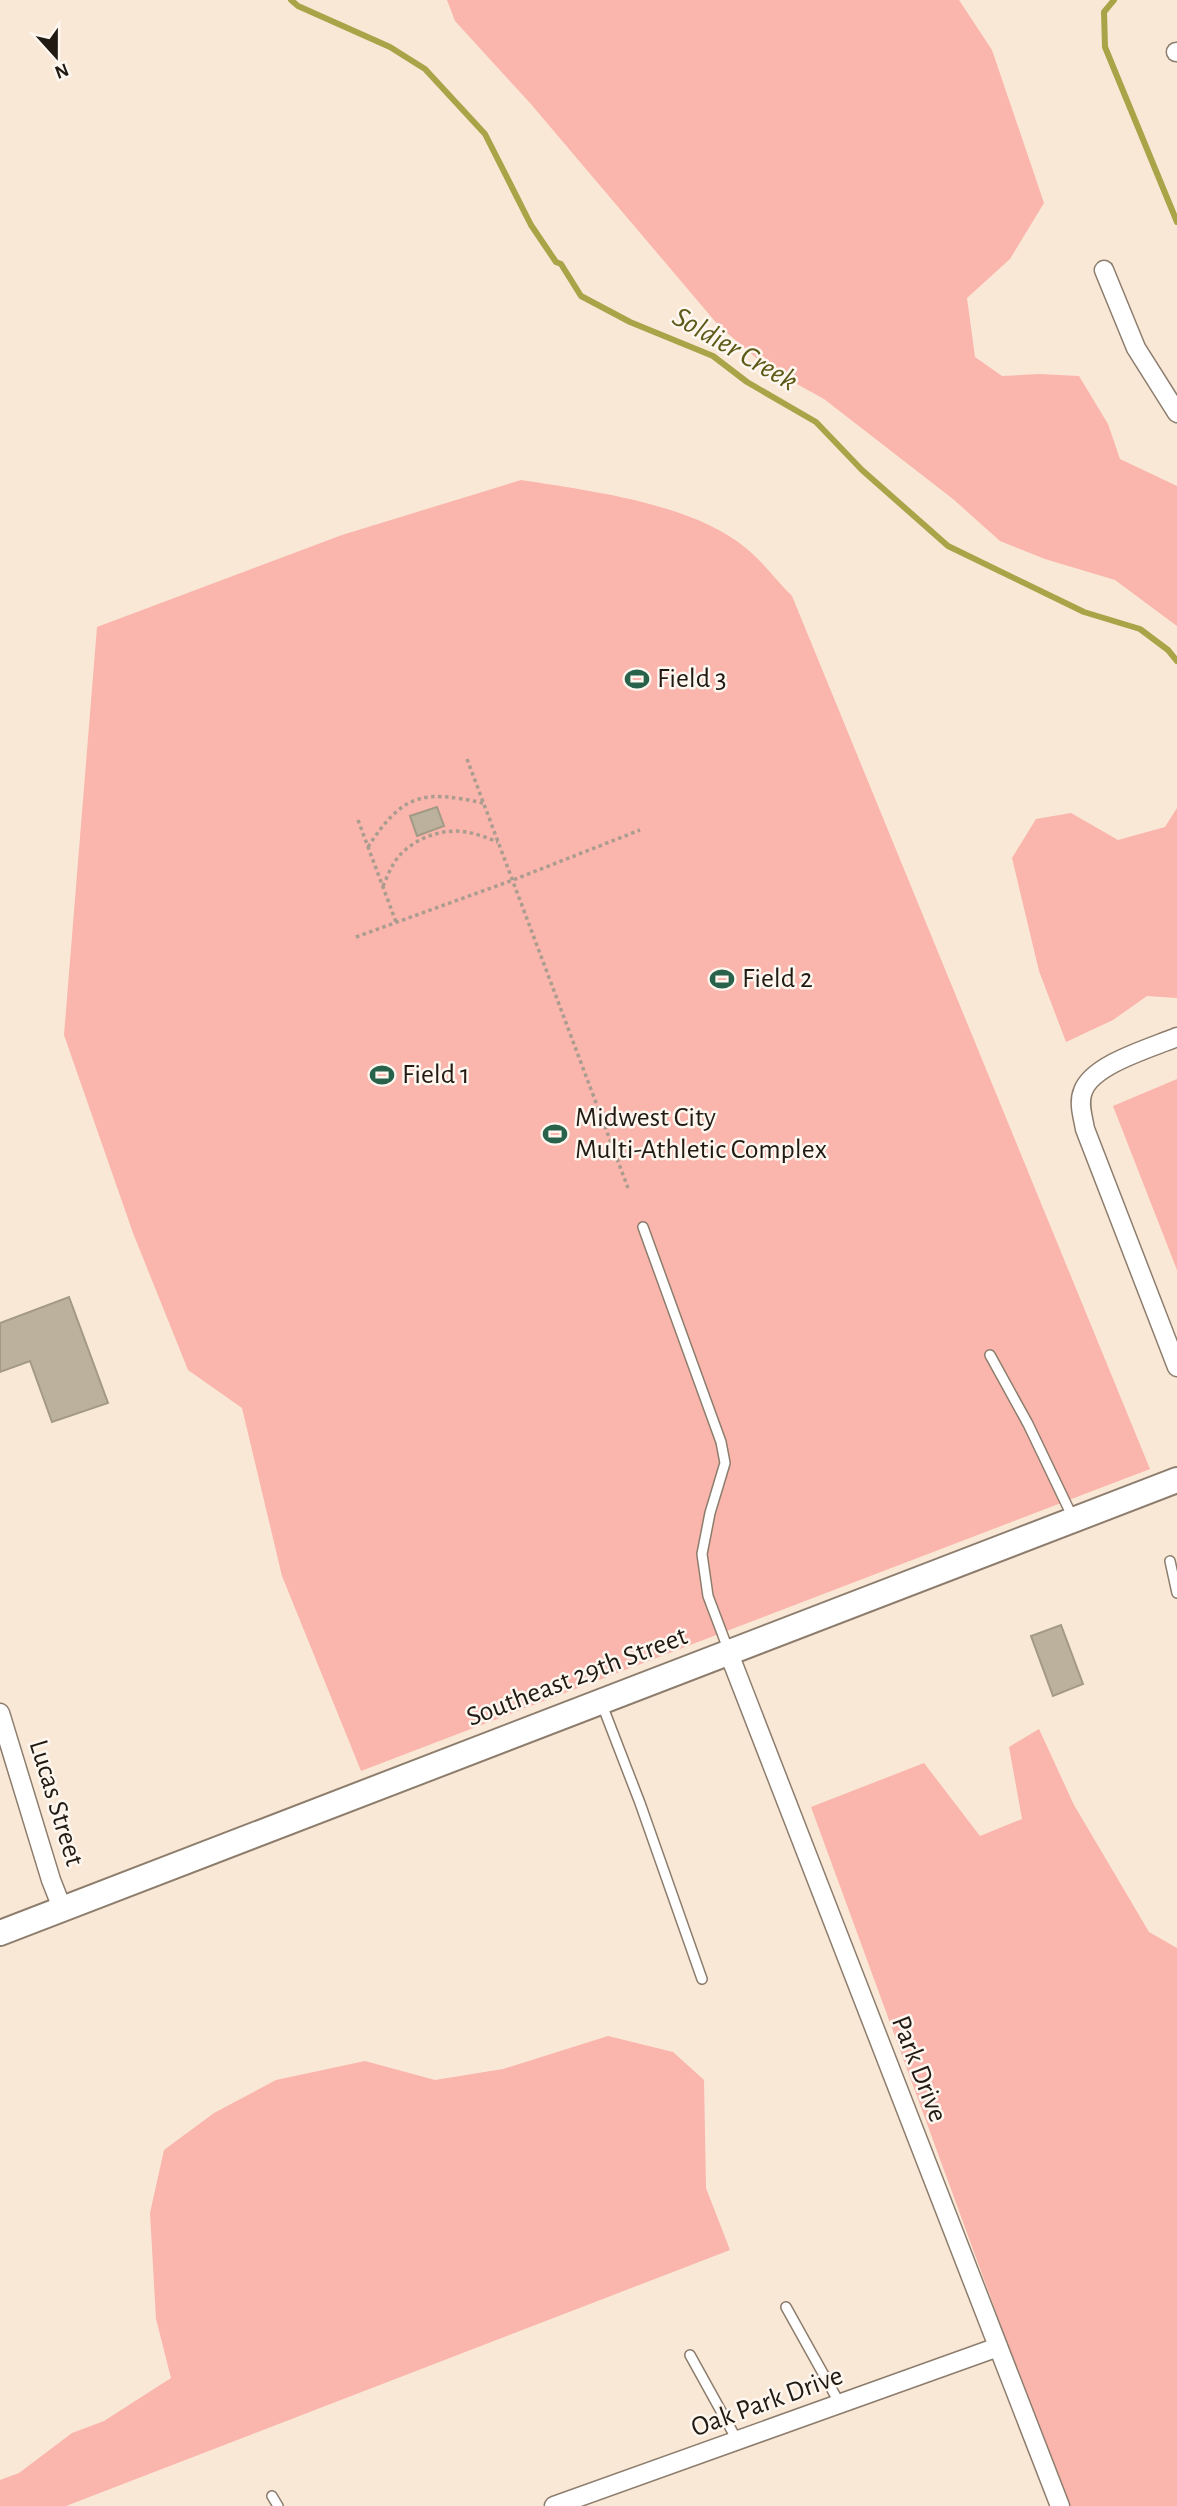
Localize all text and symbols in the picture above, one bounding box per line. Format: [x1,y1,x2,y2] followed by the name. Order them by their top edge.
[21,21,91,91] north arrow
[52,59,71,82] text: N
[667,301,803,397] water label: Soldier Creek
[623,665,651,693] sports icon: Field 3
[657,665,726,693] place label: Field 3
[708,965,736,993] sports icon: Field 2
[742,965,813,993] place label: Field 2
[368,1061,396,1089] sports icon: Field 1
[402,1061,470,1089] place label: Field 1
[575,1104,827,1164] place label: Midwest City Multi-Athletic Complex
[541,1120,569,1148] sports icon: Midwest City Multi-Athletic Complex
[463,1622,691,1732] street label: Southeast 29th Street
[24,1737,88,1869] street label: Lucas Street
[886,2012,952,2126] street label: Park Drive
[687,2362,847,2442] street label: Oak Park Drive

